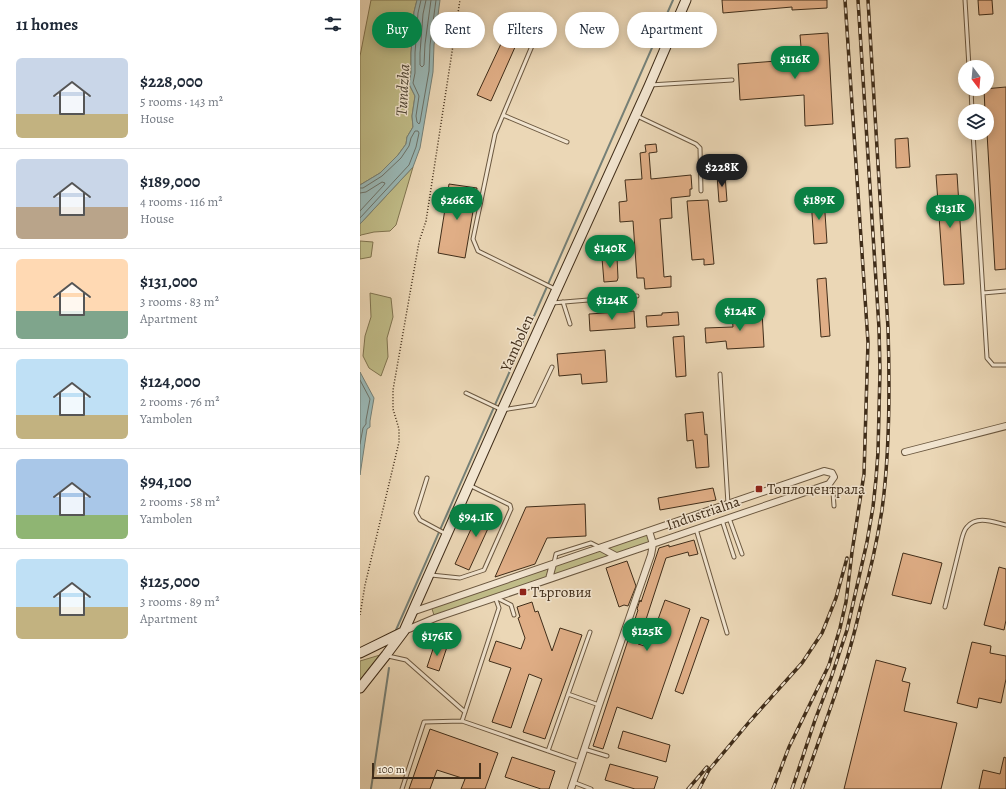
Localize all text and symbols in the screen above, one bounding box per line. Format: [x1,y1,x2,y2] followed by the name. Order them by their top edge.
[372,12,422,48] chip: Buy
[430,12,485,48] chip: Rent
[493,12,557,48] chip: Filters
[565,12,619,48] chip: New
[627,12,717,48] chip: Apartment
[16,13,78,36] text: 11 homes
[322,13,344,35] icon: filters
[767,46,823,80] pin: $116K
[780,50,810,67] text: $116K
[958,60,994,96] north arrow
[958,60,994,140] map controls
[391,63,415,117] water label: Tundzha
[140,70,203,93] text: $228,000
[48,74,96,122] icon: home
[140,93,223,110] text: 5 rooms · 143 m²
[958,104,994,140] button: layers
[140,110,174,127] text: House
[694,154,750,188] pin: $228K
[705,158,739,175] text: $228K
[140,170,200,193] text: $189,000
[48,175,96,223] icon: home
[429,187,485,221] pin: $266K
[791,187,847,221] pin: $189K
[440,191,474,208] text: $266K
[803,191,835,208] text: $189K
[140,193,223,210] text: 4 rooms · 116 m²
[922,195,978,229] pin: $131K
[935,199,965,216] text: $131K
[140,210,174,227] text: House
[582,235,638,269] pin: $140K
[594,239,626,256] text: $140K
[140,270,198,293] text: $131,000
[48,275,96,323] icon: home
[584,287,640,321] pin: $124K
[596,291,628,308] text: $124K
[140,293,219,310] text: 3 rooms · 83 m²
[712,298,768,332] pin: $124K
[724,302,756,319] text: $124K
[140,310,198,327] text: Apartment
[495,311,538,376] street label: Yambolen
[140,370,200,393] text: $124,000
[48,375,96,423] icon: home
[140,393,219,410] text: 2 rooms · 76 m²
[140,410,192,427] text: Yambolen
[140,470,192,493] text: $94,100
[48,475,96,523] icon: home
[767,479,865,499] place label: Топлоцентрала
[754,484,764,494] marker: Топлоцентрала
[664,491,742,535] street label: Industrialna
[140,493,220,510] text: 2 rooms · 58 m²
[443,504,509,538] pin: $94.1K
[459,508,493,525] text: $94.1K
[140,510,192,527] text: Yambolen
[140,570,200,593] text: $125,000
[48,575,96,623] icon: home
[531,582,591,602] place label: Търговия
[518,587,528,597] marker: Търговия
[140,593,219,610] text: 3 rooms · 89 m²
[140,610,198,627] text: Apartment
[619,618,675,652] pin: $125K
[631,622,663,639] text: $125K
[409,623,465,657] pin: $176K
[422,627,452,644] text: $176K
[372,761,481,780] scale bar
[378,762,405,777] text: 100 m

